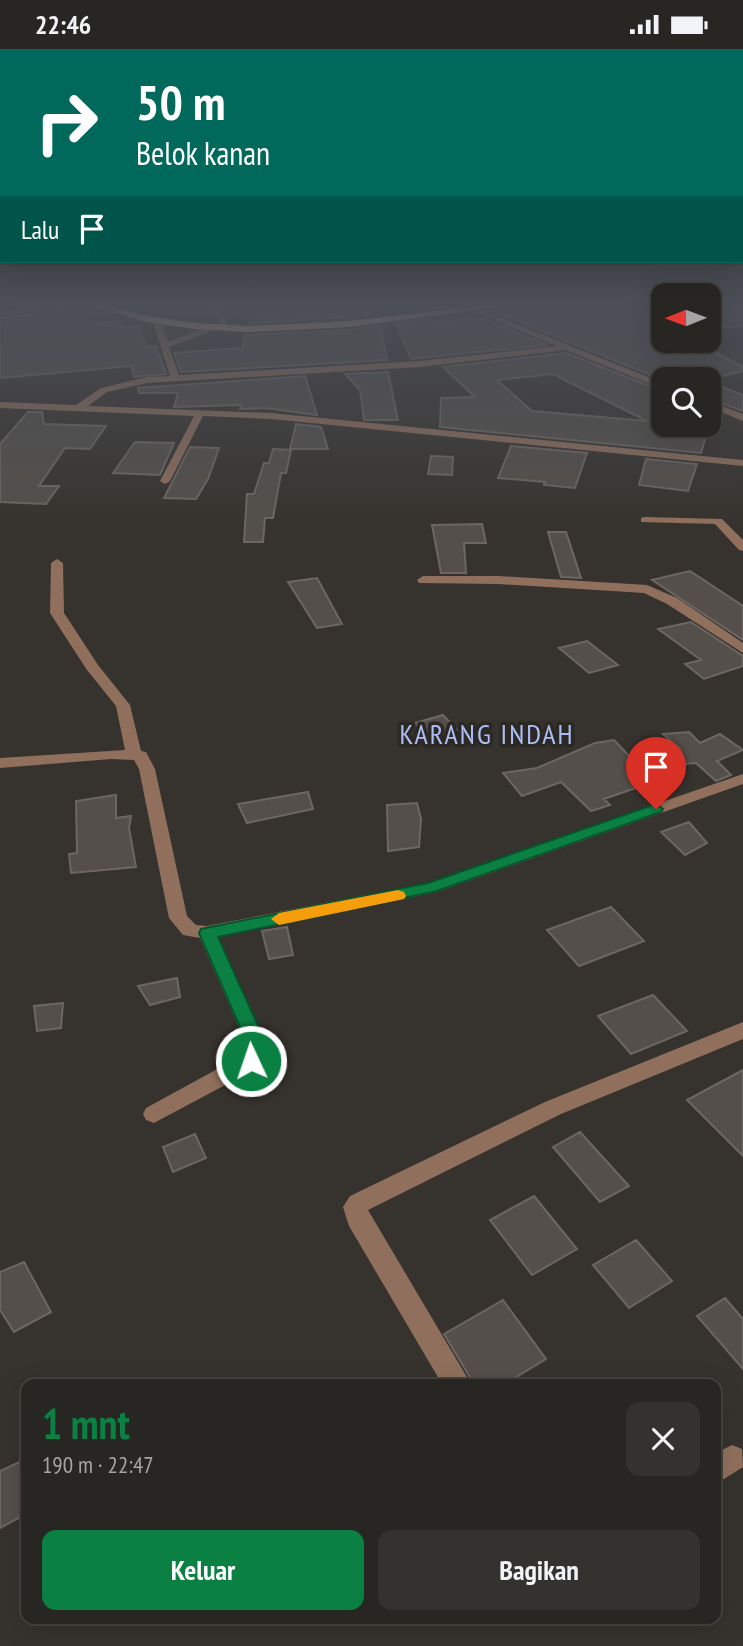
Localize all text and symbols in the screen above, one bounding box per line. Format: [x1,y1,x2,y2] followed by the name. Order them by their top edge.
[35,8,91,41] text: 22:46
[136,70,225,134] text: 50 m
[21,77,112,168] icon: right
[136,132,270,174] text: Belok kanan
[73,210,111,248] icon: arrive
[21,213,59,246] text: Lalu
[651,283,721,353] north arrow
[651,283,721,437] map controls
[651,367,721,437] button: search
[399,715,575,752] district label: KARANG INDAH
[626,737,686,809] pin
[637,748,675,786] icon: arrive
[214,1024,288,1098] position arrow
[42,1396,130,1451] text: 1 mnt
[626,1402,700,1476] button: close
[42,1450,154,1479] text: 190 m · 22:47
[42,1530,364,1610] button: Keluar
[378,1530,700,1610] button: Bagikan

